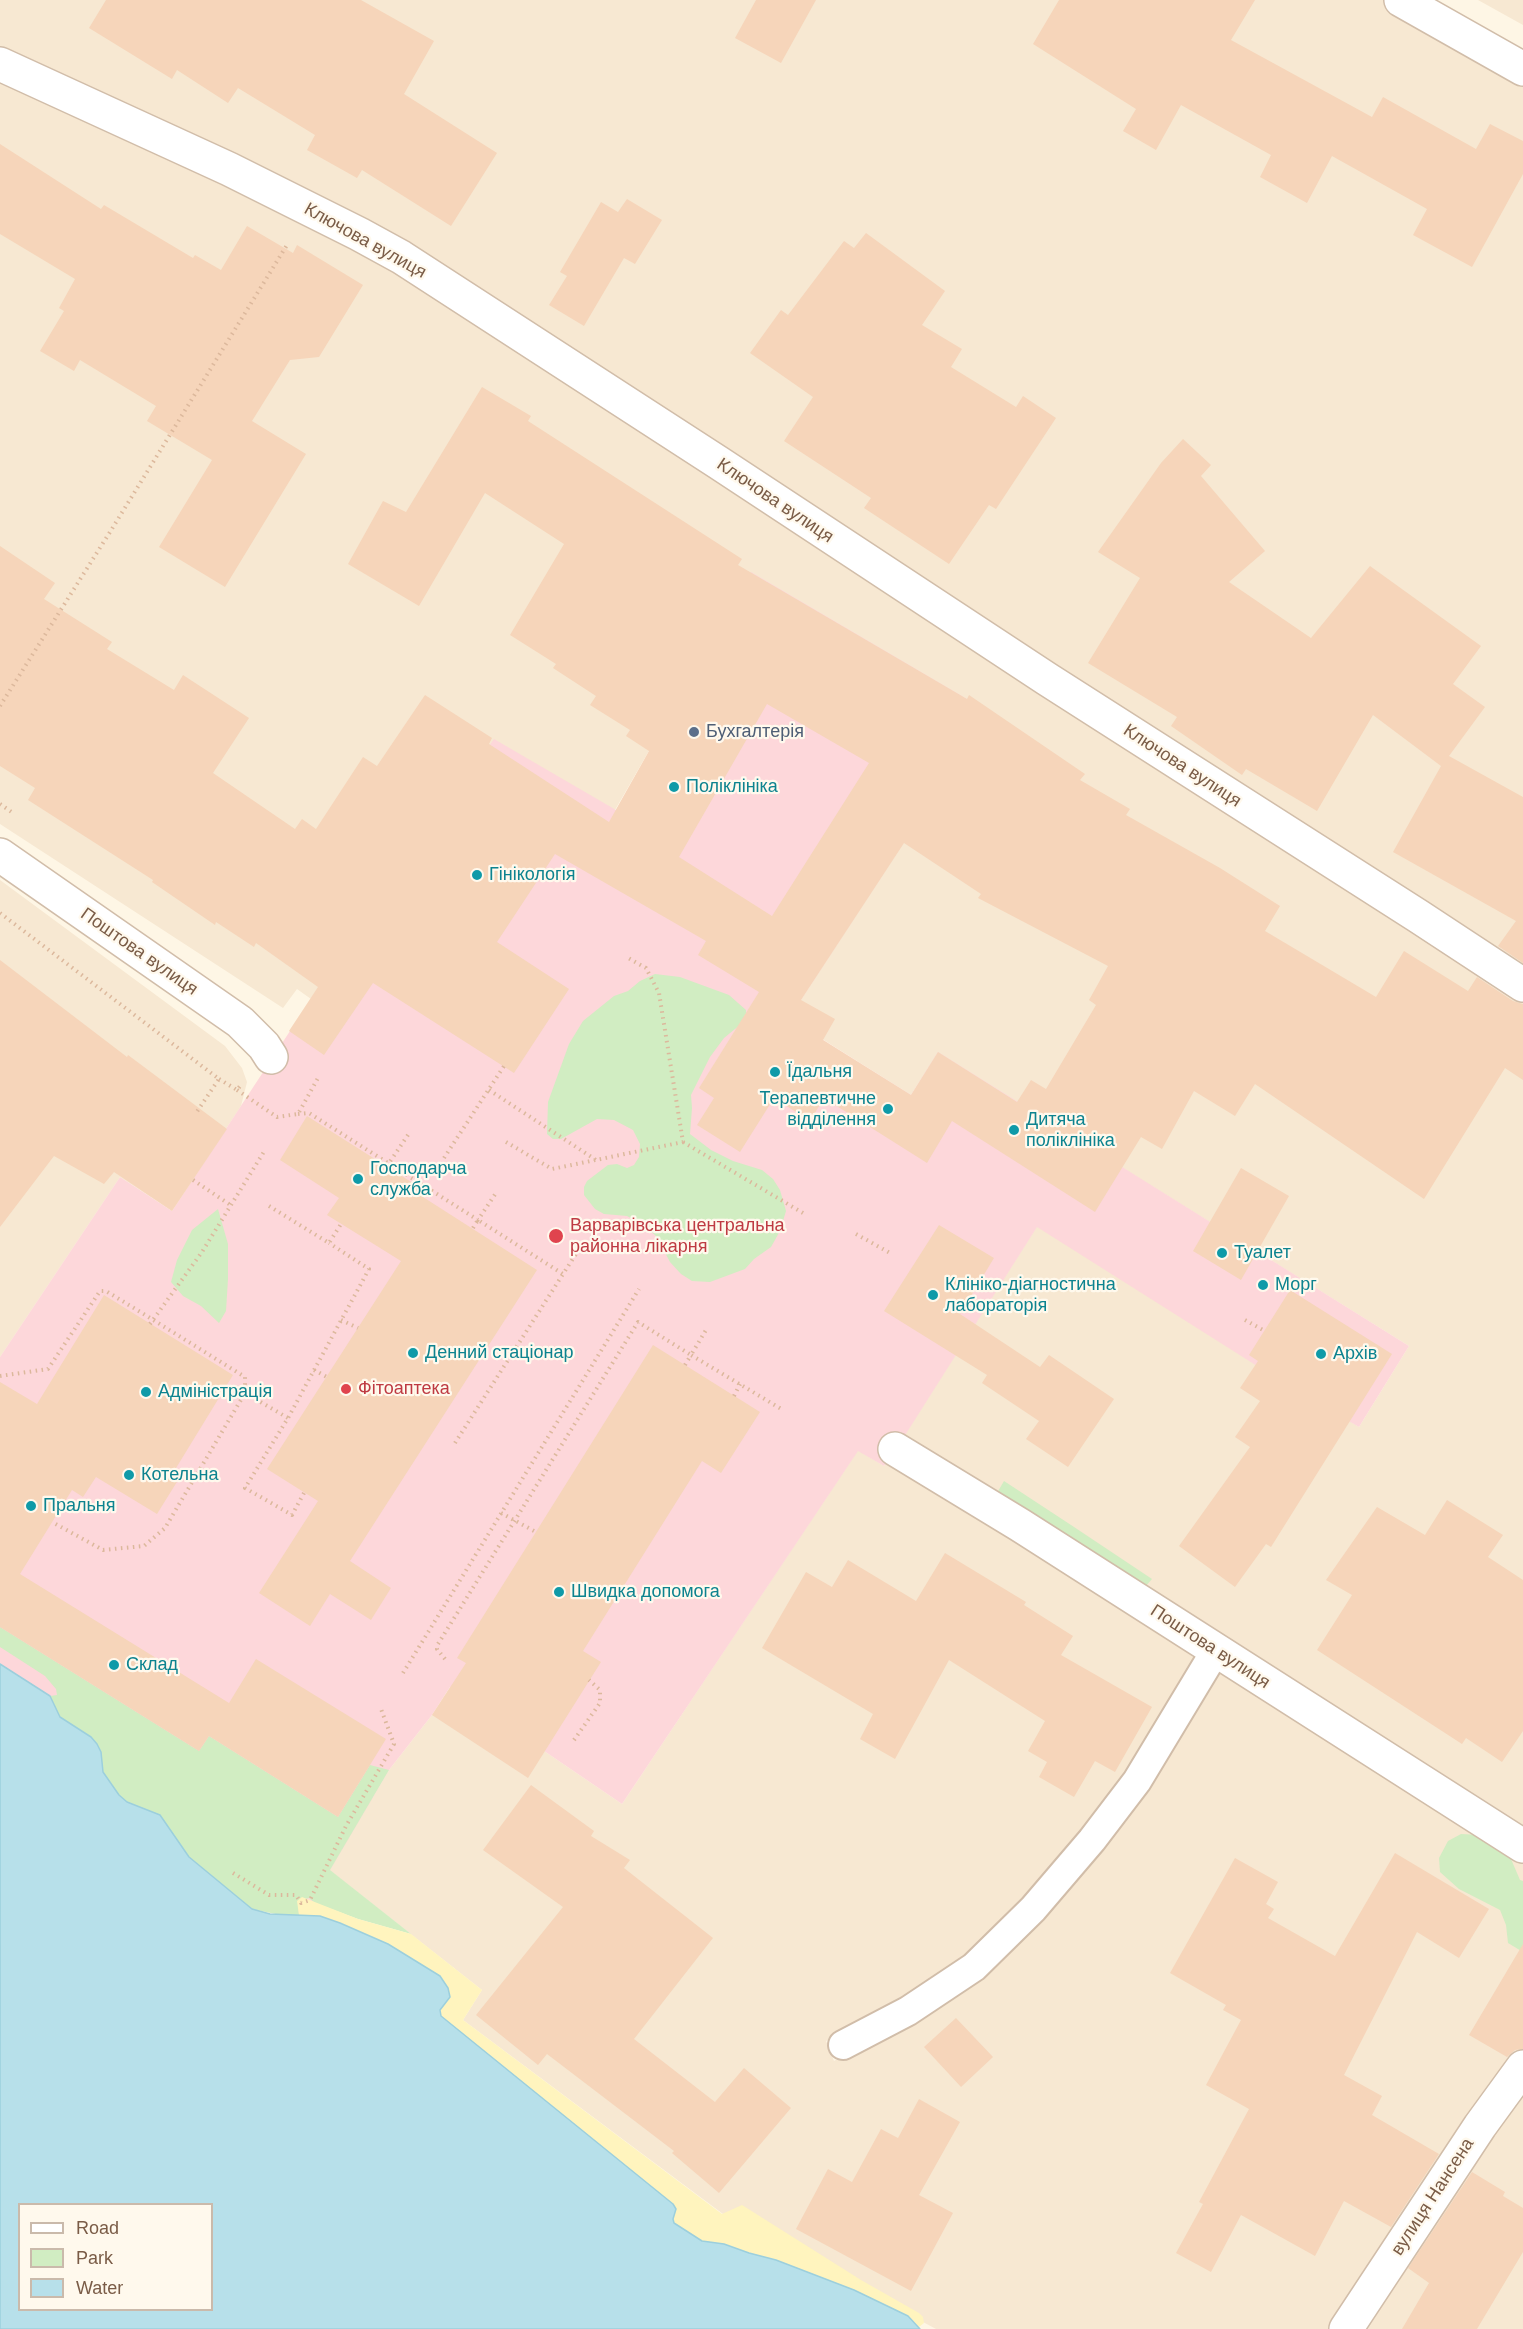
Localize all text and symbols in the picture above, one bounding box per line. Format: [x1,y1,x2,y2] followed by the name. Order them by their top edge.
[300,199,430,283] street label: Ключова вулиця
[712,454,838,548] street label: Ключова вулиця
[1119,720,1245,812] street label: Ключова вулиця
[706,721,804,743] place label: Бухгалтерія
[687,725,701,739] marker: Бухгалтерія
[686,776,778,798] place label: Поліклініка
[667,780,681,794] marker: Поліклініка
[489,864,575,886] place label: Гінікологія
[470,868,484,882] marker: Гінікологія
[76,904,202,1000] street label: Поштова вулиця
[787,1061,852,1083] place label: Їдальня
[768,1065,782,1079] marker: Їдальня
[759,1088,876,1130] place label: Терапевтичне відділення
[881,1102,895,1116] marker: Терапевтичне відділення
[1026,1109,1115,1152] place label: Дитяча поліклініка
[1007,1123,1021,1137] marker: Дитяча поліклініка
[370,1158,466,1200] place label: Господарча служба
[351,1172,365,1186] marker: Господарча служба
[570,1215,785,1258] place label: Варварівська центральна районна лікарня
[547,1227,565,1245] marker: Варварівська центральна районна лікарня
[1234,1242,1291,1264] place label: Туалет
[1215,1246,1229,1260] marker: Туалет
[945,1274,1116,1316] place label: Клініко-діагностична лабораторія
[1275,1274,1317,1296] place label: Морг
[1256,1278,1270,1292] marker: Морг
[926,1288,940,1302] marker: Клініко-діагностична лабораторія
[425,1342,574,1364] place label: Денний стаціонар
[1333,1343,1377,1365] place label: Архів
[406,1346,420,1360] marker: Денний стаціонар
[1314,1347,1328,1361] marker: Архів
[358,1378,450,1400] place label: Фітоаптека
[158,1381,272,1403] place label: Адміністрація
[339,1382,353,1396] marker: Фітоаптека
[139,1385,153,1399] marker: Адміністрація
[141,1464,218,1486] place label: Котельна
[122,1468,136,1482] marker: Котельна
[43,1495,116,1517] place label: Пральня
[24,1499,38,1513] marker: Пральня
[571,1581,720,1603] place label: Швидка допомога
[552,1585,566,1599] marker: Швидка допомога
[1146,1600,1274,1694] street label: Поштова вулиця
[126,1654,178,1676] place label: Склад
[107,1658,121,1672] marker: Склад
[1387,2134,1479,2260] street label: вулиця Нансена
[18,2203,213,2311] legend
[76,2218,119,2238] text: Road
[76,2248,113,2268] text: Park
[76,2278,123,2298] text: Water

